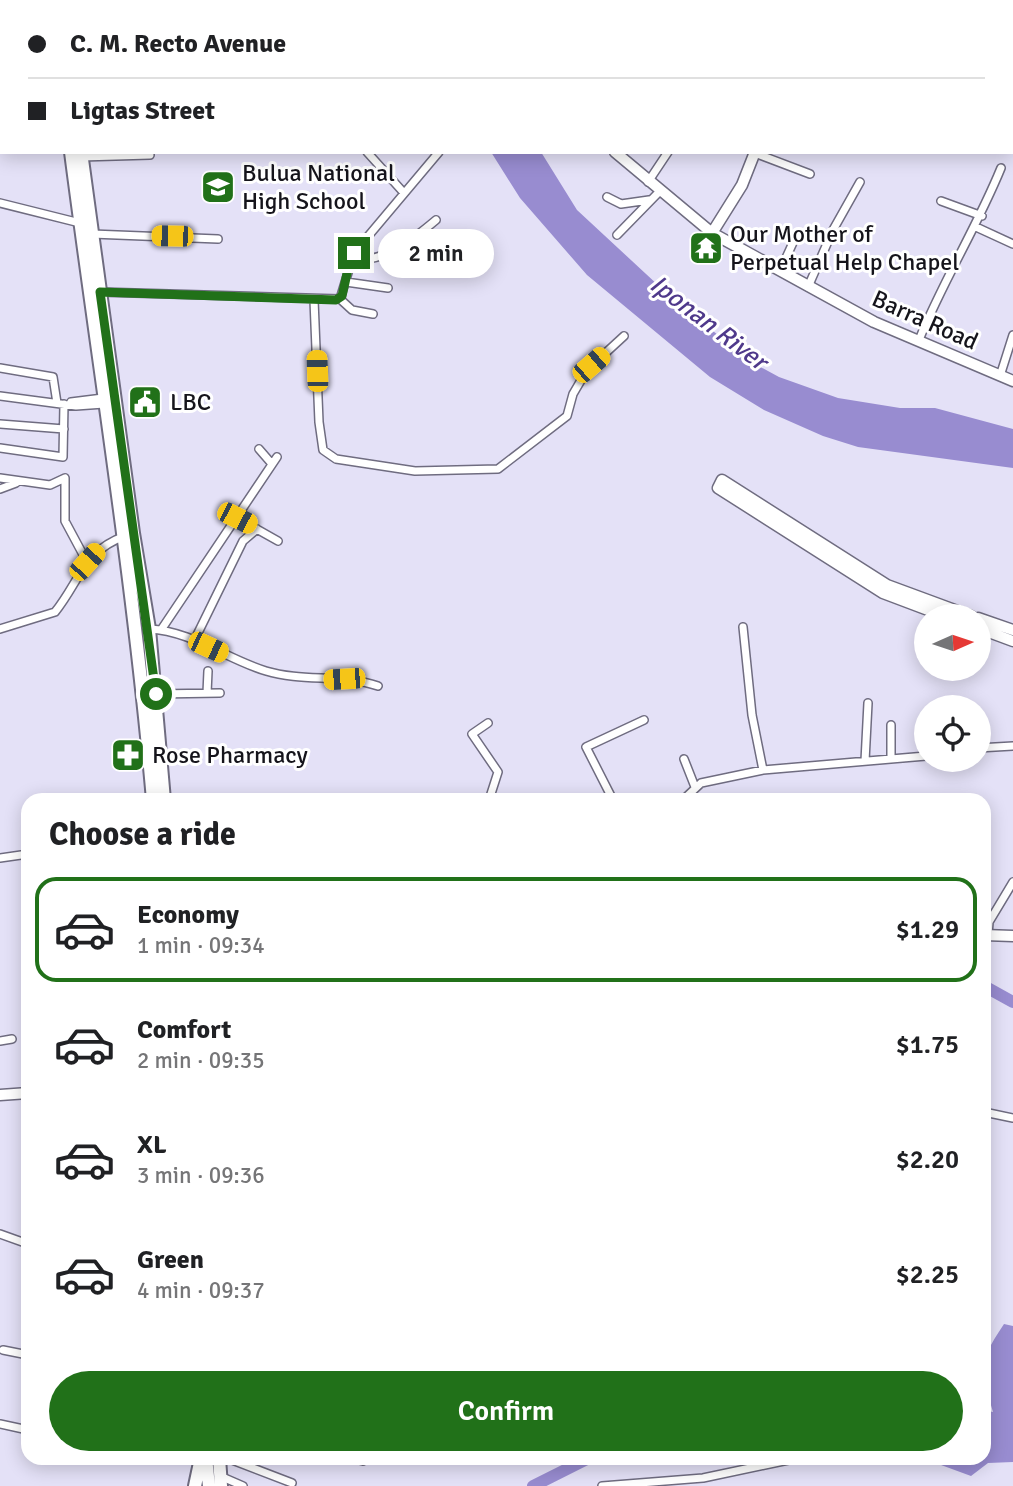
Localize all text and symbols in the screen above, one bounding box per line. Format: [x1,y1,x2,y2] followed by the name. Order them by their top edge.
[70,28,286,60] text: C. M. Recto Avenue
[70,95,215,127] text: Ligtas Street
[242,158,395,216] place label: Bulua National High School
[199,168,237,206] school or university icon: Bulua National High School
[730,219,959,277] place label: Our Mother of Perpetual Help Chapel
[151,225,194,247] car
[378,229,494,278] callout: 2 min
[687,229,725,267] temple icon: Our Mother of Perpetual Help Chapel
[338,237,370,269] route end
[408,239,464,268] text: 2 min
[643,268,776,379] water label: Iponan River
[867,283,983,357] street label: Barra Road
[569,343,614,387] car
[306,350,329,392] car
[126,383,164,421] public building icon: LBC
[170,387,211,417] place label: LBC
[214,499,261,537] car
[66,539,109,585] car
[914,604,990,681] north arrow
[914,604,991,772] map controls
[185,629,232,665] car
[323,667,366,691] car
[140,678,172,710] route start
[914,695,991,772] button: locate
[109,736,147,774] pharmacy icon: Rose Pharmacy
[152,740,308,770] place label: Rose Pharmacy
[49,815,236,854] text: Choose a ride
[53,898,116,961] icon: car
[137,899,239,931] text: Economy
[896,914,959,946] text: $1.29
[137,931,265,960] text: 1 min · 09:34
[53,1013,116,1076] icon: car
[137,1014,231,1046] text: Comfort
[896,1029,959,1061] text: $1.75
[137,1046,265,1075] text: 2 min · 09:35
[53,1128,116,1191] icon: car
[137,1129,167,1161] text: XL
[896,1144,959,1176] text: $2.20
[137,1161,265,1190] text: 3 min · 09:36
[53,1243,116,1306] icon: car
[137,1244,204,1276] text: Green
[896,1259,959,1291] text: $2.25
[137,1276,265,1305] text: 4 min · 09:37
[49,1371,963,1451] button: Confirm

